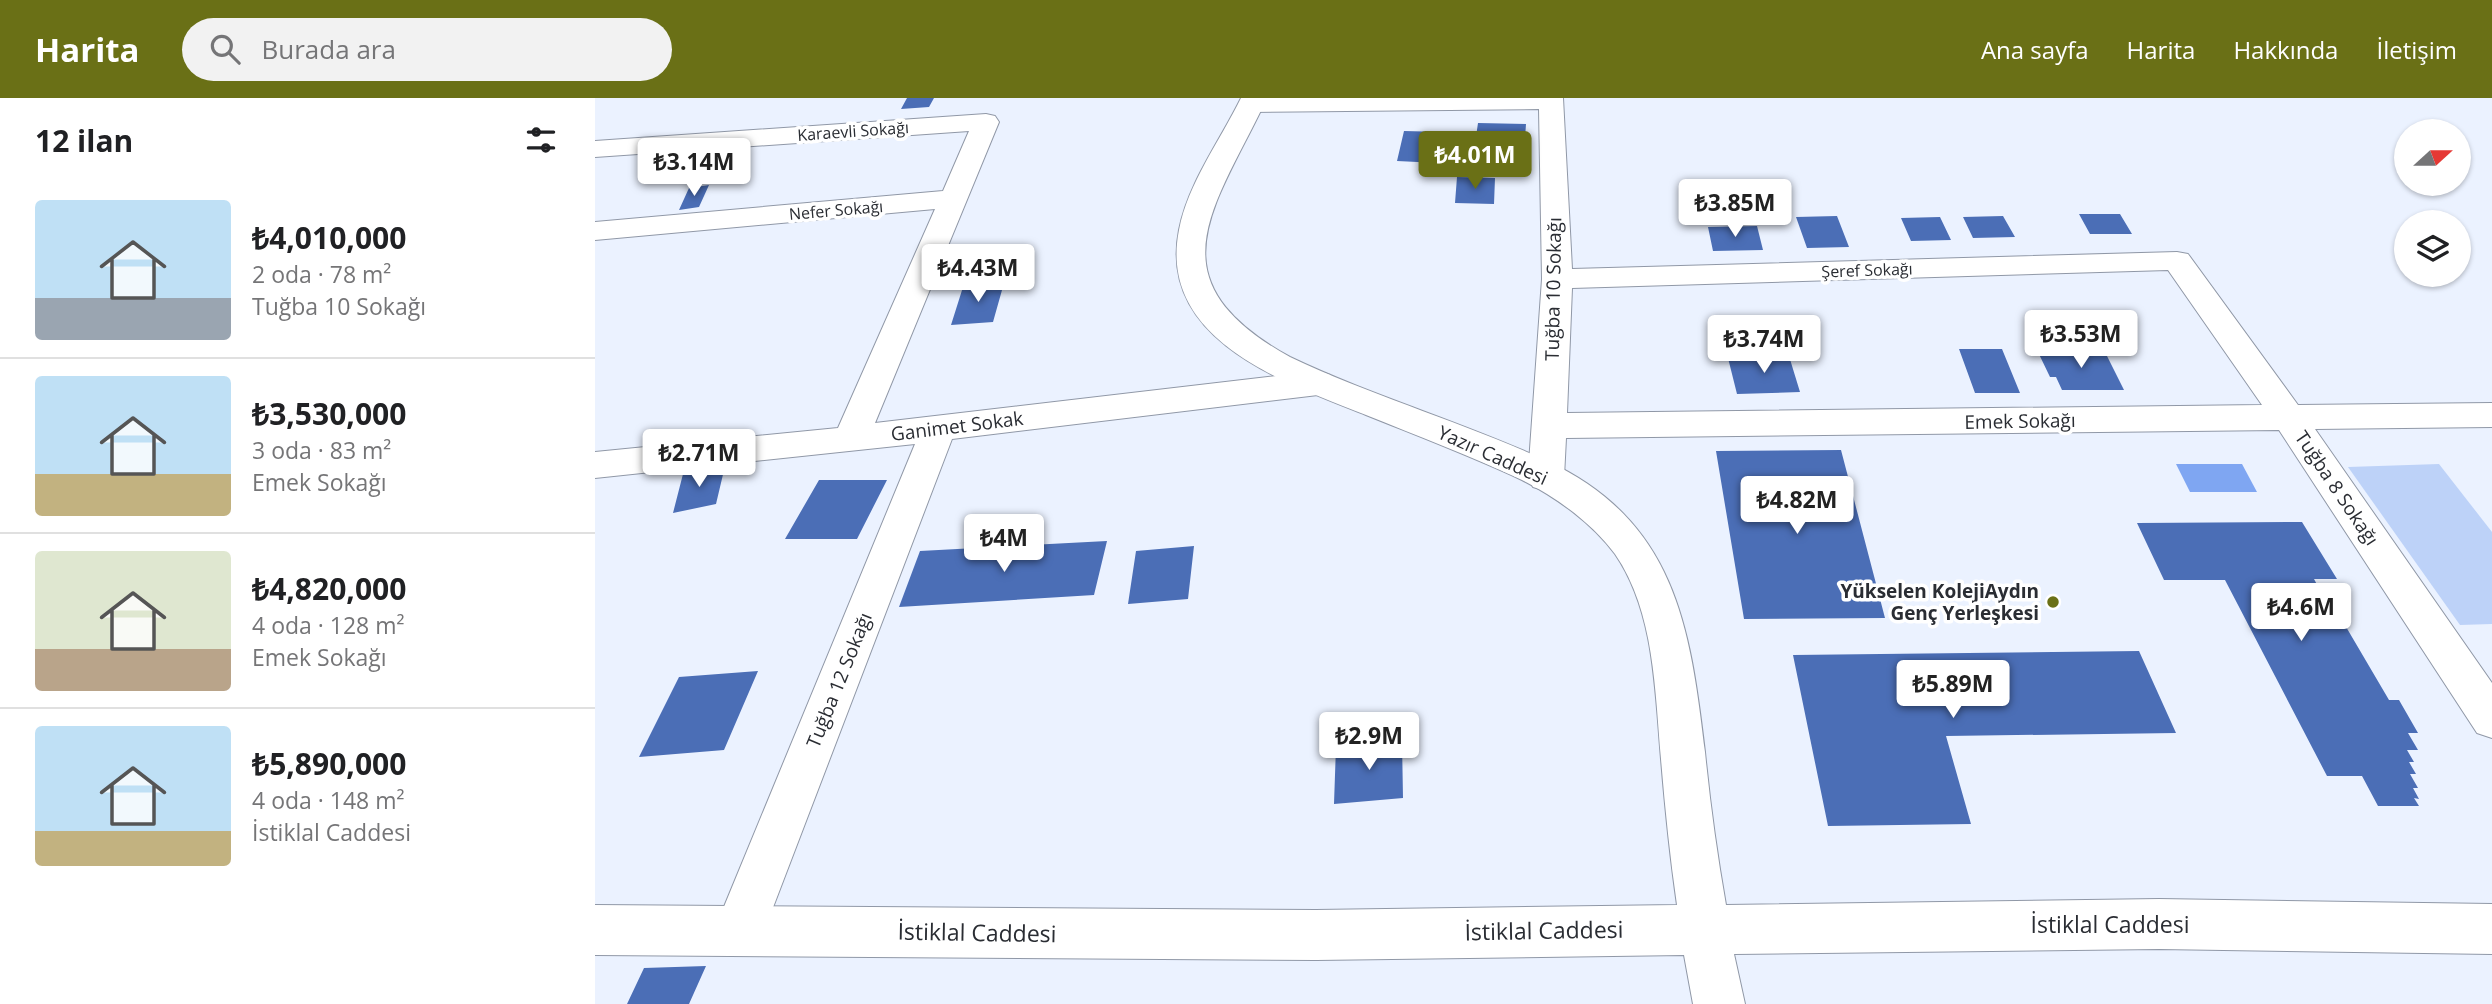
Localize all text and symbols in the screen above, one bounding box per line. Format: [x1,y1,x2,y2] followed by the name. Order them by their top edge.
[182,18,672,81] search box
[35,27,140,72] text: Harita
[206,30,244,68] icon: search
[262,31,396,67] text: Burada ara
[1981,33,2089,66] text: Ana sayfa
[2127,33,2195,66] text: Harita
[2233,33,2338,66] text: Hakkında
[2376,33,2457,66] text: İletişim
[796,116,910,146] street label: Karaevli Sokağı
[2394,119,2471,196] north arrow
[2394,119,2471,287] map controls
[35,120,133,161] text: 12 ilan
[522,121,560,159] icon: filters
[1418,132,1532,191] pin: ₺4.01M
[1435,138,1515,170] text: ₺4.01M
[637,139,751,198] pin: ₺3.14M
[654,145,734,177] text: ₺3.14M
[1678,180,1792,239] pin: ₺3.85M
[1695,186,1775,218] text: ₺3.85M
[788,195,884,225] street label: Nefer Sokağı
[2394,210,2471,287] button: layers
[252,217,406,258] text: ₺4,010,000
[1539,217,1567,361] street label: Tuğba 10 Sokağı
[91,228,175,312] icon: home
[921,244,1035,304] pin: ₺4.43M
[938,251,1018,283] text: ₺4.43M
[1821,257,1913,283] street label: Şeref Sokağı
[252,258,391,290] text: 2 oda · 78 m²
[252,290,426,322] text: Tuğba 10 Sokağı
[2024,310,2138,370] pin: ₺3.53M
[1707,316,1821,375] pin: ₺3.74M
[2041,317,2121,349] text: ₺3.53M
[1724,322,1804,354] text: ₺3.74M
[252,393,406,434] text: ₺3,530,000
[91,404,175,488] icon: home
[889,405,1025,447] street label: Ganimet Sokak
[1964,407,2076,435] street label: Emek Sokağı
[1434,419,1552,491] street label: Yazır Caddesi
[2289,426,2385,550] street label: Tuğba 8 Sokağı
[642,430,756,489] pin: ₺2.71M
[252,434,391,466] text: 3 oda · 83 m²
[659,436,739,468] text: ₺2.71M
[252,466,387,498] text: Emek Sokağı
[1740,476,1854,536] pin: ₺4.82M
[1757,483,1837,515] text: ₺4.82M
[970,514,1038,574] pin: ₺4M
[980,521,1028,553] text: ₺4M
[252,568,406,609] text: ₺4,820,000
[1841,578,2039,626] place label: Yükselen KolejiAydın Genç Yerleşkesi
[91,579,175,663] icon: home
[2252,584,2350,643] pin: ₺4.6M
[2267,590,2335,622] text: ₺4.6M
[2045,594,2061,610] marker: Yükselen KolejiAydın Genç Yerleşkesi
[252,609,405,641] text: 4 oda · 128 m²
[800,609,878,751] street label: Tuğba 12 Sokağı
[252,641,387,673] text: Emek Sokağı
[1896,660,2010,720] pin: ₺5.89M
[1913,667,1993,699] text: ₺5.89M
[1320,712,1418,772] pin: ₺2.9M
[1335,719,1403,751] text: ₺2.9M
[252,743,406,784] text: ₺5,890,000
[91,754,175,838] icon: home
[252,784,405,816] text: 4 oda · 148 m²
[252,816,411,848] text: İstiklal Caddesi
[2031,908,2189,940] street label: İstiklal Caddesi
[1464,913,1624,947] street label: İstiklal Caddesi
[897,915,1057,949] street label: İstiklal Caddesi

